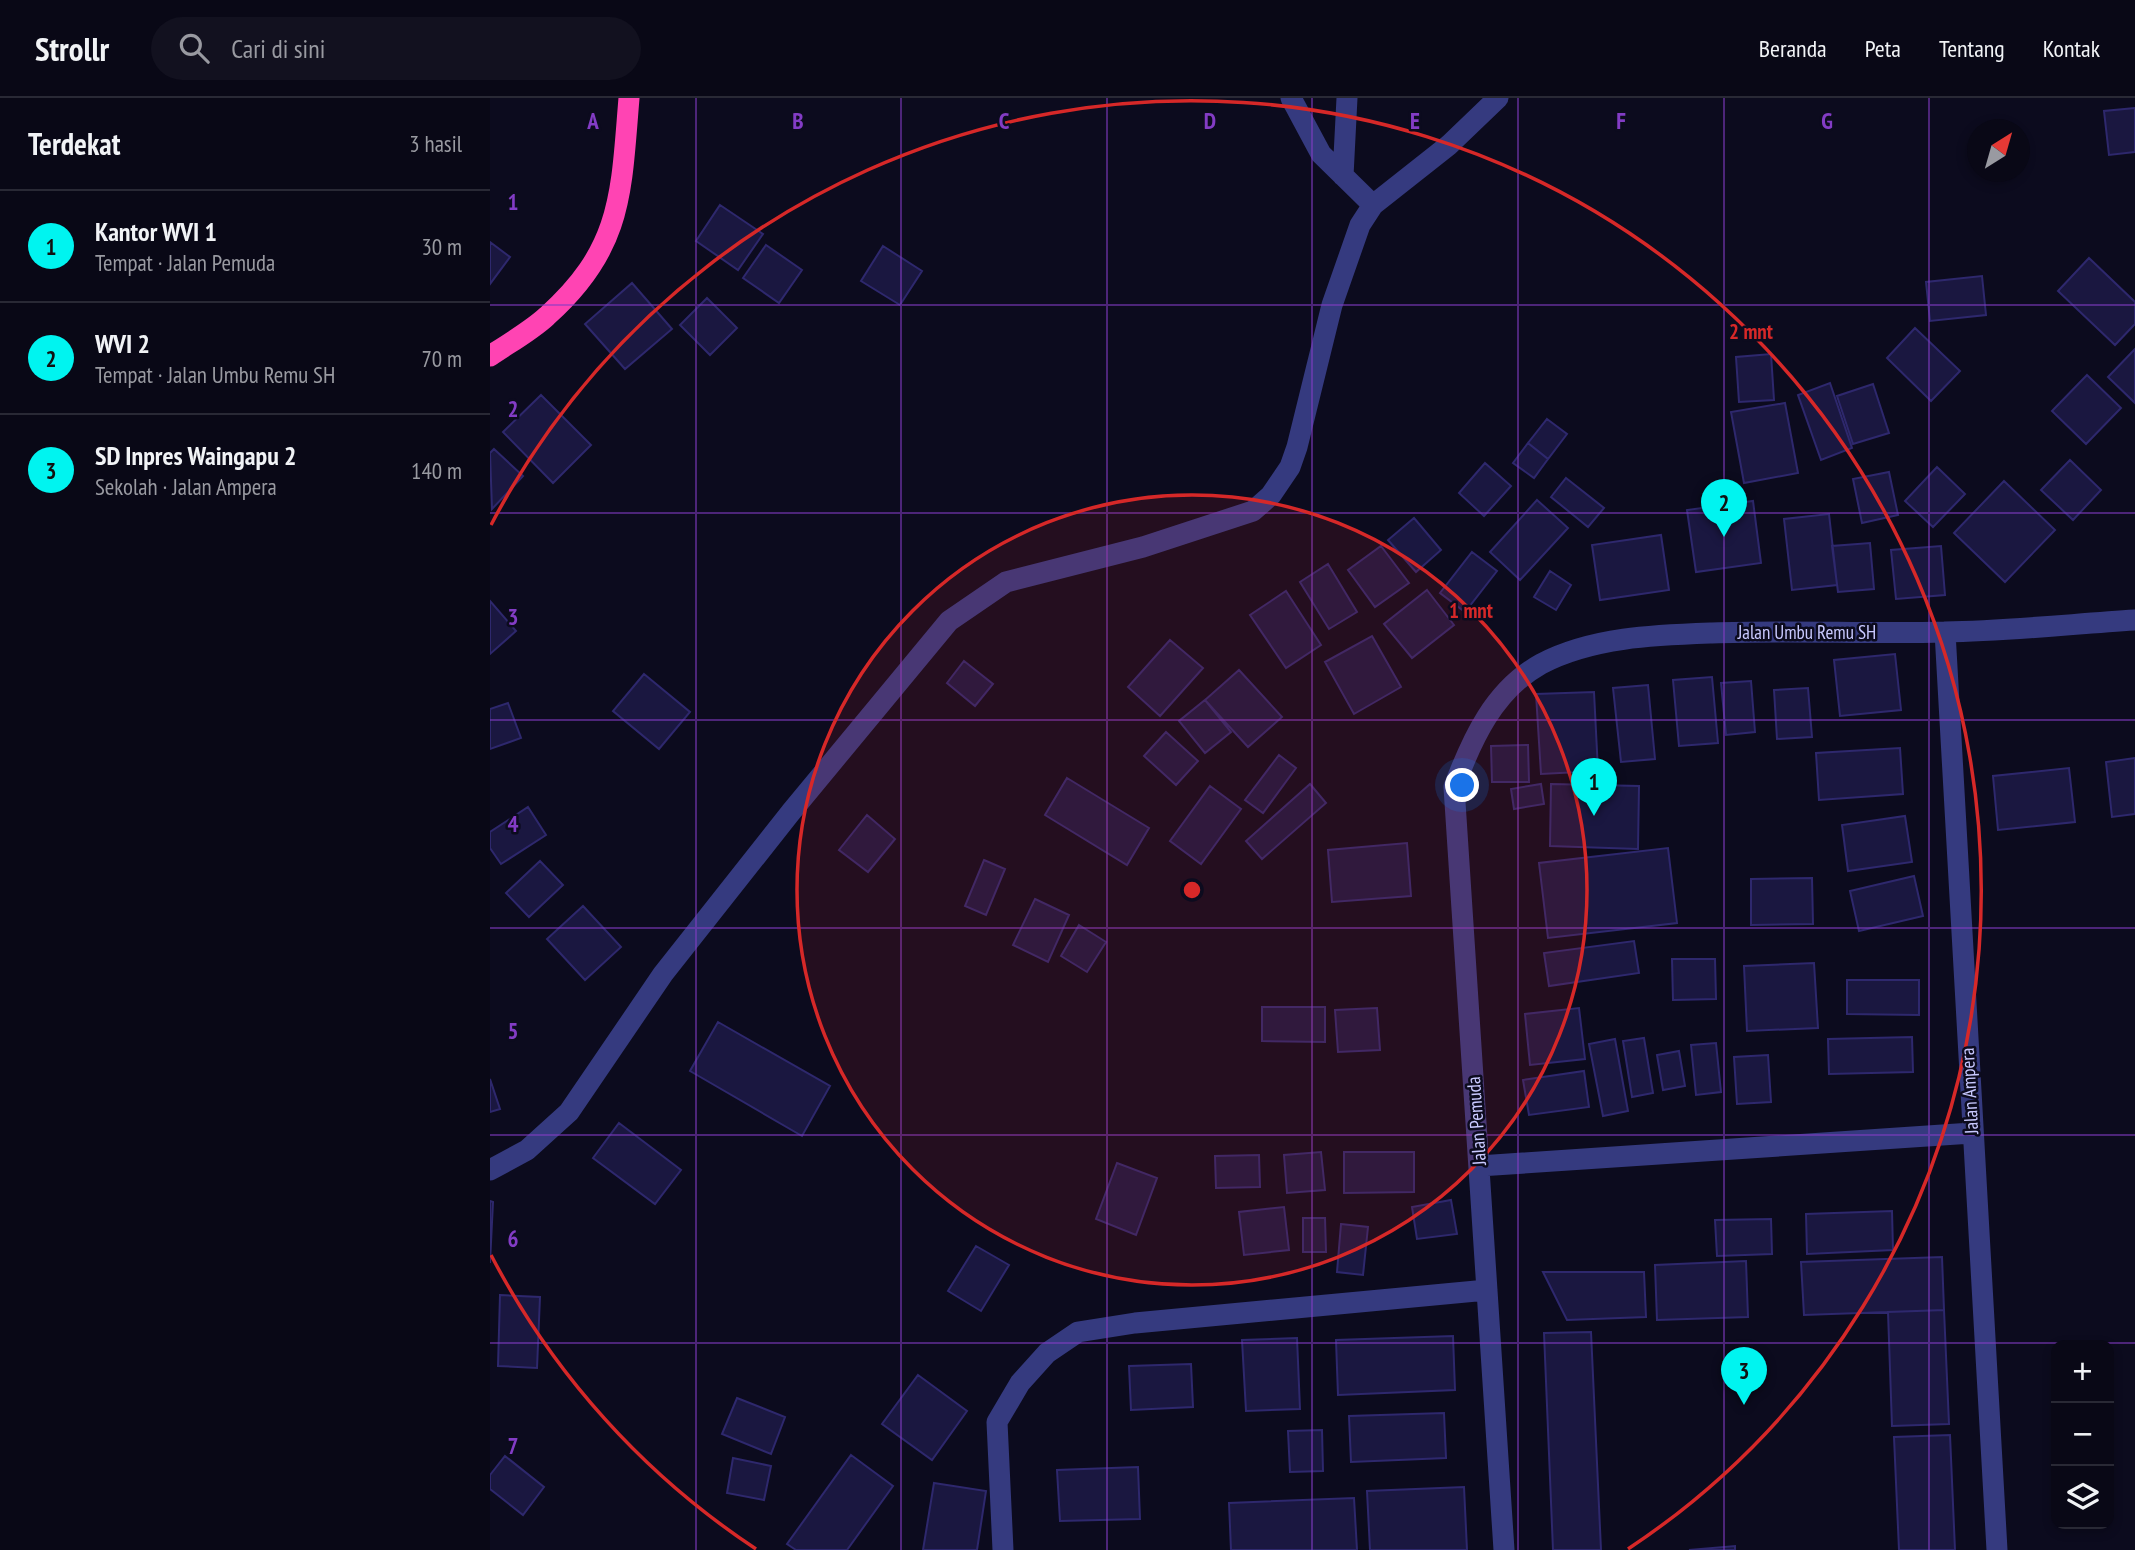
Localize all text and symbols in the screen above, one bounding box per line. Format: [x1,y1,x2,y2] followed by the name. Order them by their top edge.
[151,17,641,80] search box
[35,27,109,70] text: Strollr
[175,29,213,67] icon: search
[231,32,325,65] text: Cari di sini
[1759,33,1827,64] text: Beranda
[1865,33,1901,64] text: Peta
[1939,33,2005,64] text: Tentang
[2043,33,2100,64] text: Kontak
[586,106,599,135] text: A
[792,106,804,135] text: B
[999,106,1010,135] text: C
[1204,106,1216,135] text: D
[1410,106,1420,135] text: E
[1616,106,1626,135] text: F
[1821,106,1833,135] text: G
[1967,119,2030,182] north arrow
[28,124,120,163] text: Terdekat
[409,129,462,158] text: 3 hasil
[508,187,519,216] text: 1
[95,215,217,248] text: Kantor WVI 1
[46,232,57,261] text: 1
[421,232,462,261] text: 30 m
[95,248,275,277] text: Tempat · Jalan Pemuda
[1729,318,1773,345] text: 2 mnt
[95,327,150,360] text: WVI 2
[46,344,57,373] text: 2
[421,344,462,373] text: 70 m
[95,360,335,389] text: Tempat · Jalan Umbu Remu SH
[508,394,519,423] text: 2
[95,439,297,472] text: SD Inpres Waingapu 2
[46,456,57,485] text: 3
[411,456,462,485] text: 140 m
[95,472,277,501] text: Sekolah · Jalan Ampera
[1701,479,1747,537] pin: 2
[1449,597,1493,624] text: 1 mnt
[508,602,519,631] text: 3
[1737,620,1876,644] street label: Jalan Umbu Remu SH
[1571,758,1617,816] pin: 1
[1445,768,1479,802] your location
[508,809,519,838] text: 4
[1180,878,1204,902] centre of rings
[508,1016,519,1045] text: 5
[1955,1047,1983,1136] street label: Jalan Ampera
[1461,1076,1491,1167] street label: Jalan Pemuda
[508,1224,519,1253] text: 6
[2051,1340,2114,1529] map controls
[2051,1340,2114,1403] button: +
[1721,1347,1767,1405] pin: 3
[2051,1403,2114,1466] button: −
[508,1431,519,1460] text: 7
[2051,1466,2114,1529] button: layers

